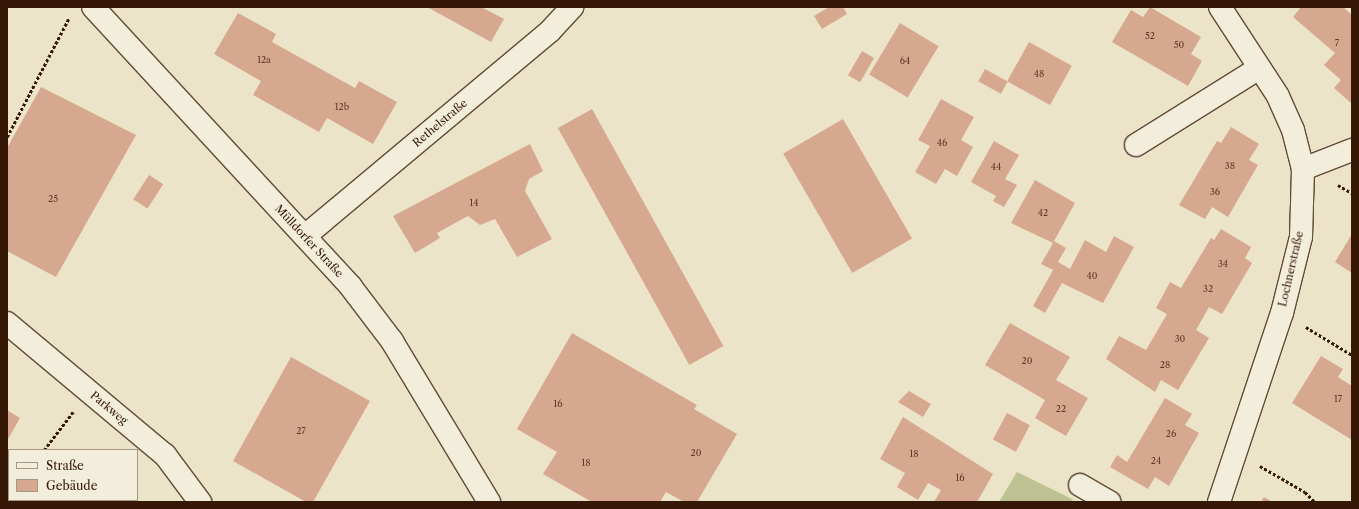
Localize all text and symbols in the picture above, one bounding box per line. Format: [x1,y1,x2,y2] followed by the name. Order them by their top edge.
[1145,31,1155,41] house number: 52
[1335,38,1339,48] house number: 7
[1174,40,1184,50] house number: 50
[257,55,271,65] house number: 12a
[900,56,910,66] house number: 64
[1034,69,1044,79] house number: 48
[410,96,470,150] street label: Rethelstraße
[335,102,349,112] house number: 12b
[937,138,947,148] house number: 46
[1225,161,1235,171] house number: 38
[991,162,1001,172] house number: 44
[1210,187,1220,197] house number: 36
[48,194,58,204] house number: 25
[470,198,478,208] house number: 14
[272,202,346,280] street label: Mülldorfer Straße
[1038,208,1048,218] house number: 42
[1276,230,1306,308] street label: Lochnerstraße
[1218,259,1228,269] house number: 34
[1087,271,1097,281] house number: 40
[1203,284,1213,294] house number: 32
[1175,334,1185,344] house number: 30
[1022,356,1032,366] house number: 20
[1160,360,1170,370] house number: 28
[88,389,130,427] street label: Parkweg
[1334,394,1342,404] house number: 17
[553,399,563,409] house number: 16
[1056,404,1066,414] house number: 22
[296,426,306,436] house number: 27
[1166,429,1176,439] house number: 26
[691,448,701,458] house number: 20
[8,449,138,501] legend
[909,449,919,459] house number: 18
[1151,456,1161,466] house number: 24
[46,458,84,473] text: Straße
[581,458,591,468] house number: 18
[955,473,965,483] house number: 16
[46,478,97,493] text: Gebäude

